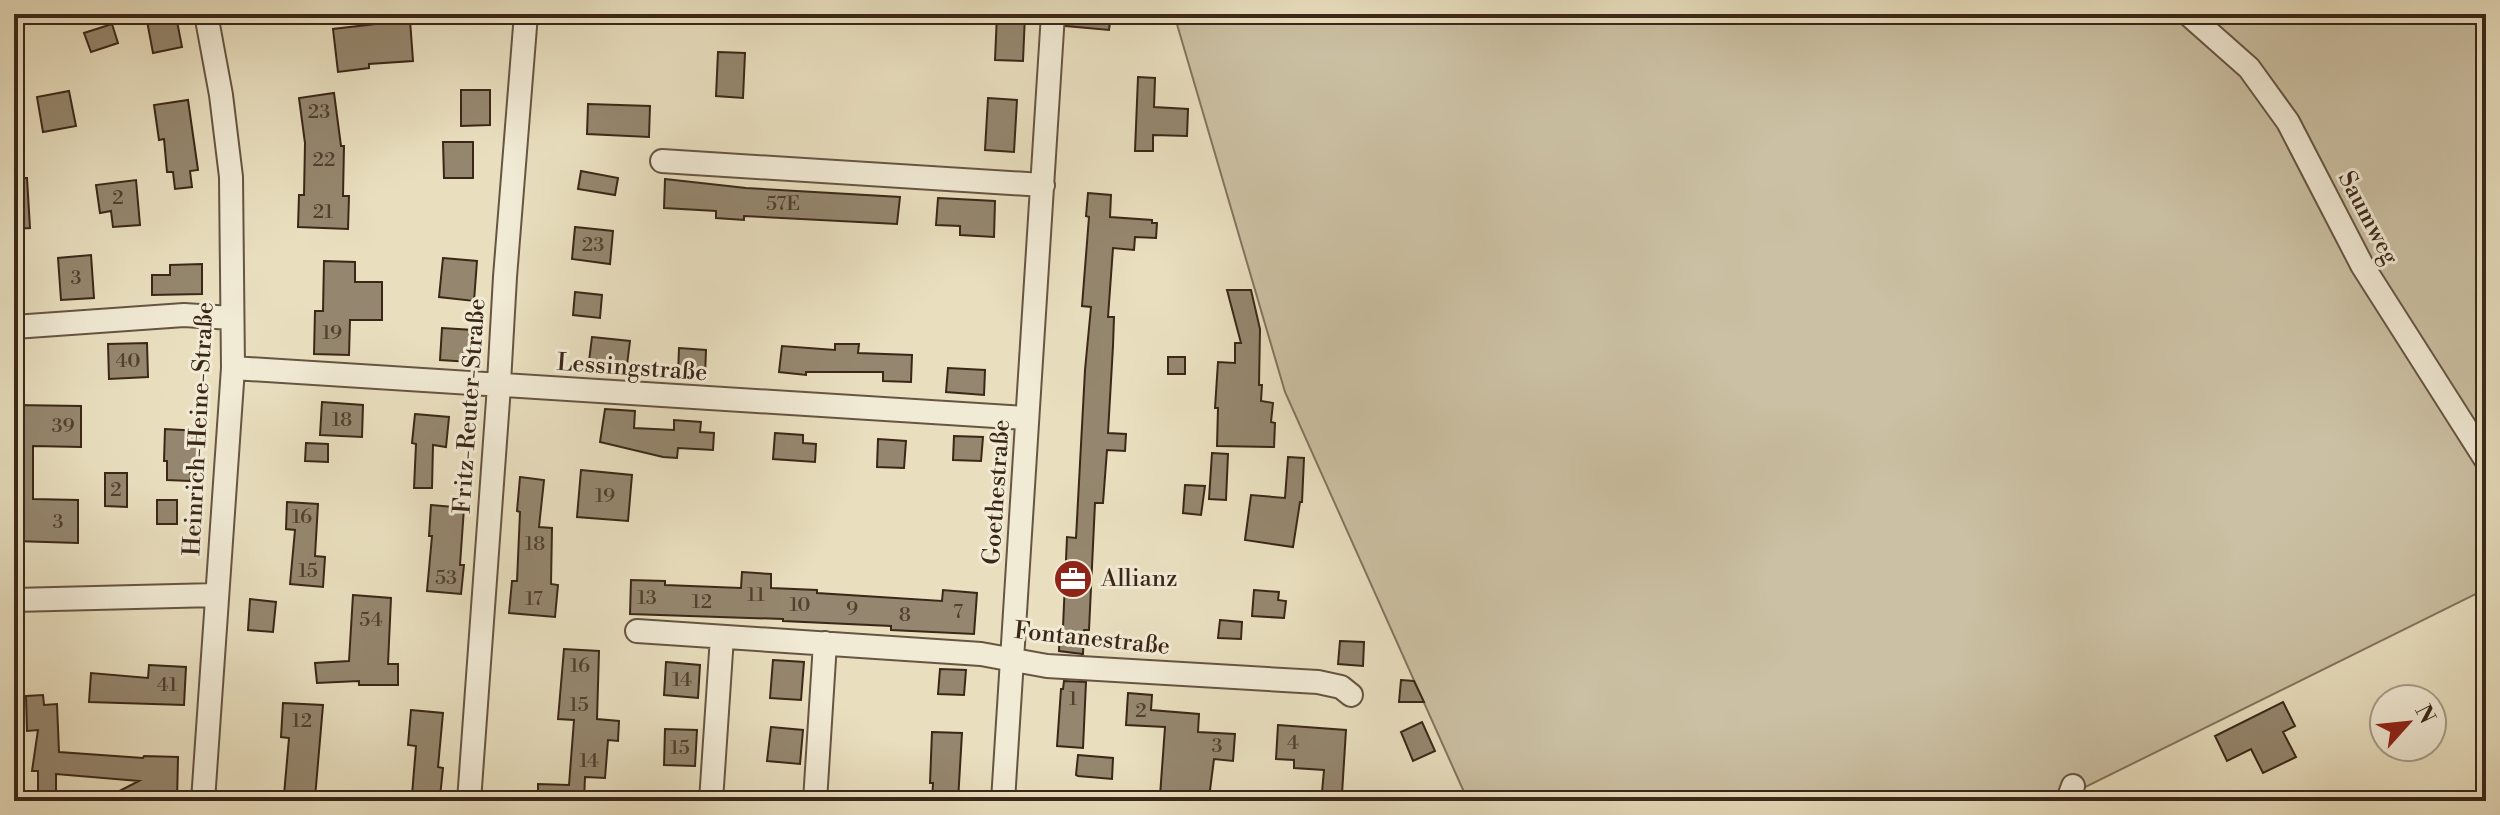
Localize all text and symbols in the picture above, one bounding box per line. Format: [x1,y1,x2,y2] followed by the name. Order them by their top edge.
[308,100,330,125] house number: 23
[313,148,335,173] house number: 22
[2331,166,2405,270] street label: Saumweg
[112,186,124,211] house number: 2
[766,192,800,217] house number: 57E
[313,200,334,225] house number: 21
[582,233,604,258] house number: 23
[70,266,82,291] house number: 3
[448,297,492,515] street label: Fritz-Reuter-Straße
[177,301,221,557] street label: Heinrich-Heine-Straße
[322,321,342,346] house number: 19
[556,348,708,388] street label: Lessingstraße
[115,349,141,374] house number: 40
[332,408,352,433] house number: 18
[51,414,75,439] house number: 39
[977,418,1017,566] street label: Goethestraße
[110,478,122,503] house number: 2
[595,484,615,509] house number: 19
[292,505,312,530] house number: 16
[52,510,64,535] house number: 3
[525,532,545,557] house number: 18
[1052,558,1094,600] office icon: Allianz
[298,559,318,584] house number: 15
[1100,564,1178,594] place label: Allianz
[435,566,457,591] house number: 53
[747,583,765,608] house number: 11
[637,586,657,611] house number: 13
[525,587,543,612] house number: 17
[692,590,712,615] house number: 12
[789,593,811,618] house number: 10
[846,597,858,622] house number: 9
[953,600,963,625] house number: 7
[899,603,911,628] house number: 8
[359,608,383,633] house number: 54
[1013,616,1171,662] street label: Fontanestraße
[570,654,590,679] house number: 16
[672,668,692,693] house number: 14
[157,673,178,698] house number: 41
[2368,683,2448,763] north arrow
[1069,687,1078,712] house number: 1
[569,693,589,718] house number: 15
[1135,699,1147,724] house number: 2
[2409,701,2441,729] text: N
[292,709,312,734] house number: 12
[1287,731,1299,756] house number: 4
[1211,734,1223,759] house number: 3
[670,736,690,761] house number: 15
[579,749,599,774] house number: 14

